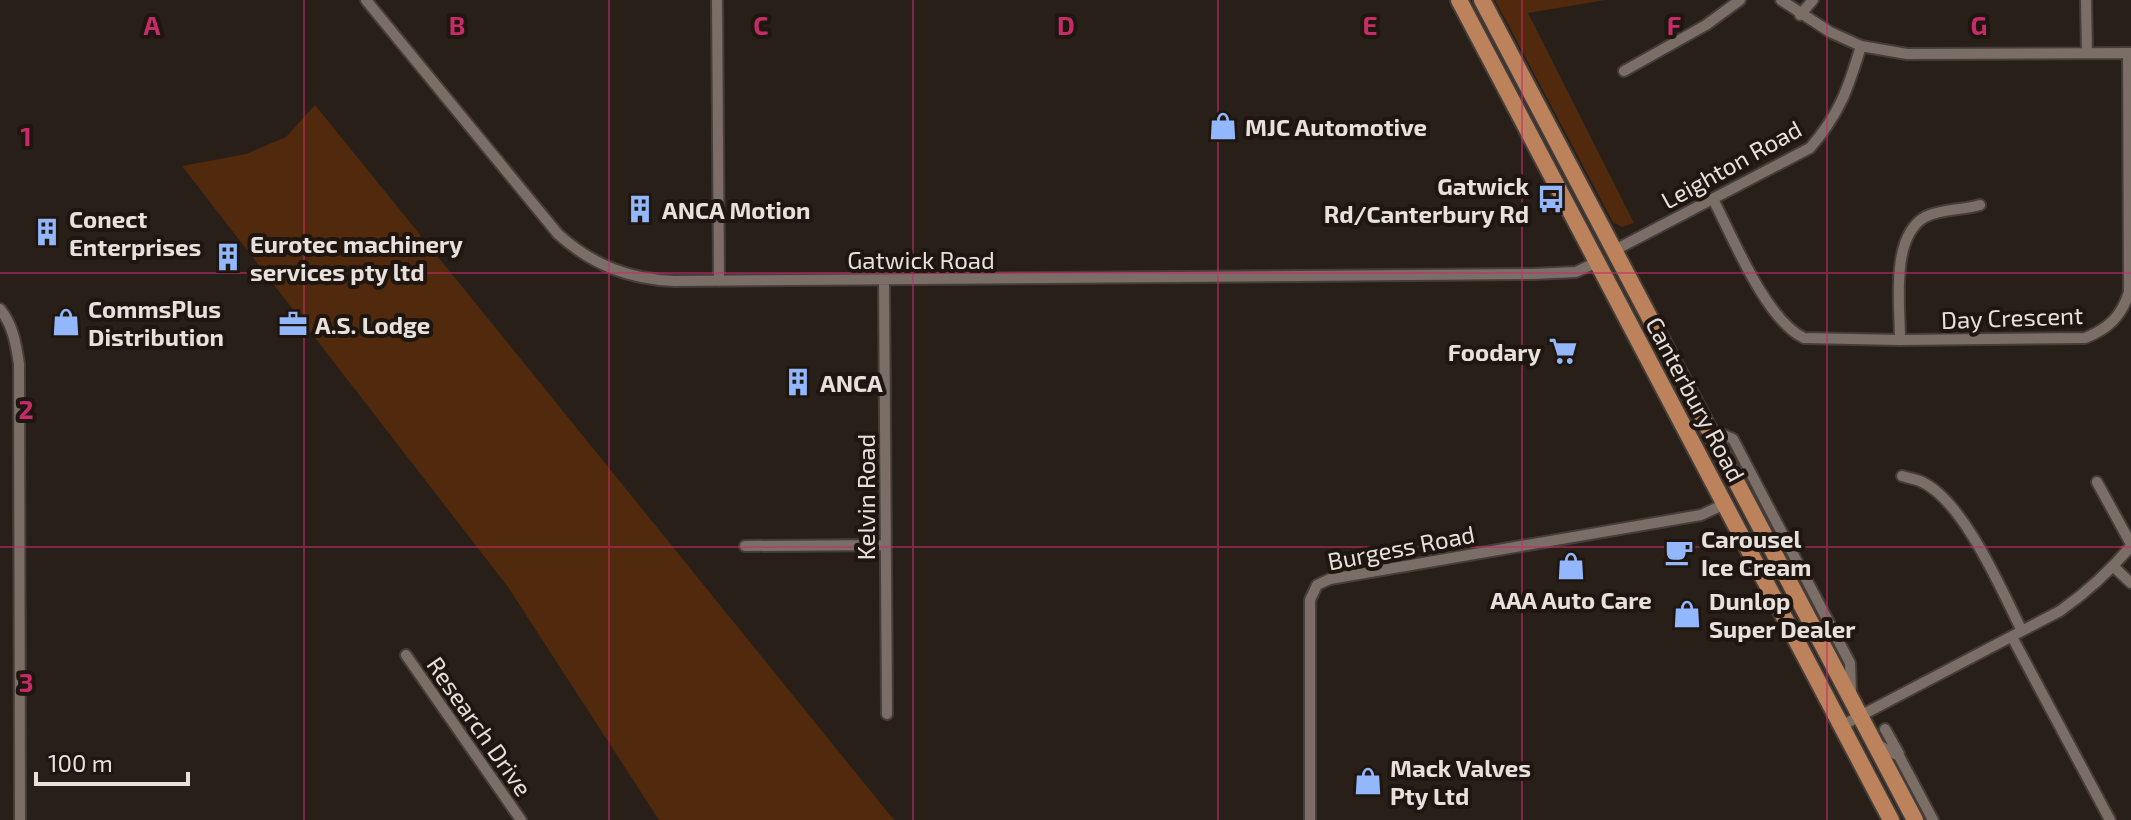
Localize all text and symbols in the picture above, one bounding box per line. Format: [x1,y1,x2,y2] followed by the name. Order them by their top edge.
[144,9,161,40] text: A
[449,9,465,40] text: B
[753,9,769,40] text: C
[1057,9,1075,40] text: D
[1362,9,1378,40] text: E
[1667,9,1681,40] text: F
[1971,9,1987,40] text: G
[1208,111,1238,141] shop icon: MJC Automotive
[1245,112,1427,141] place label: MJC Automotive
[1656,114,1806,214] street label: Leighton Road
[20,120,32,151] text: 1
[1324,171,1530,228] place label: Gatwick Rd/Canterbury Rd
[1536,184,1566,214] bus stop icon: Gatwick Rd/Canterbury Rd
[625,194,655,224] building icon: ANCA Motion
[662,195,811,224] place label: ANCA Motion
[69,204,201,261] place label: Conect Enterprises
[32,217,62,247] building icon: Conect Enterprises
[250,229,463,286] place label: Eurotec machinery services pty ltd
[213,242,243,272] building icon: Eurotec machinery services pty ltd
[847,245,995,274] street label: Gatwick Road
[88,294,224,351] place label: CommsPlus Distribution
[1940,300,2084,334] street label: Day Crescent
[51,307,81,337] shop icon: CommsPlus Distribution
[278,309,308,339] office icon: A.S. Lodge
[315,310,430,339] place label: A.S. Lodge
[1640,312,1752,486] street label: Canterbury Road
[1548,336,1578,366] supermarket icon: Foodary
[1448,337,1541,366] place label: Foodary
[783,367,813,397] building icon: ANCA
[820,368,883,397] place label: ANCA
[18,393,34,424] text: 2
[851,434,880,560] street label: Kelvin Road
[1325,519,1477,575] street label: Burgess Road
[1701,524,1811,581] place label: Carousel Ice Cream
[1664,537,1694,567] cafe icon: Carousel Ice Cream
[1556,551,1586,581] shop icon: AAA Auto Care
[1490,585,1652,614] place label: AAA Auto Care
[1709,586,1856,643] place label: Dunlop Super Dealer
[1672,599,1702,629] shop icon: Dunlop Super Dealer
[421,651,539,801] street label: Research Drive
[19,666,33,697] text: 3
[36,736,188,786] scale bar
[48,748,113,777] text: 100 m
[1390,753,1531,810] place label: Mack Valves Pty Ltd
[1353,766,1383,796] shop icon: Mack Valves Pty Ltd

